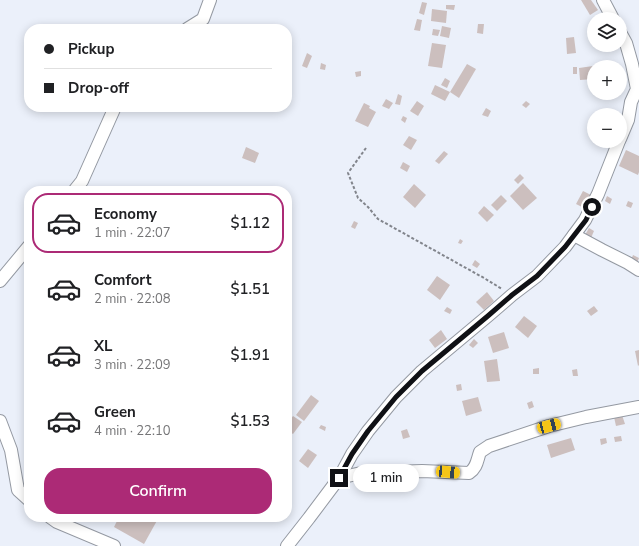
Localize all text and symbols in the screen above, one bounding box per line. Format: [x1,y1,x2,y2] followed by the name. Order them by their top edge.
[587,12,627,148] map controls
[587,12,627,52] button: layers
[68,39,114,59] text: Pickup
[587,60,627,100] button: +
[68,78,129,98] text: Drop-off
[587,108,627,148] button: −
[583,198,601,216] route start
[94,204,157,224] text: Economy
[46,205,82,241] icon: car
[230,213,270,233] text: $1.12
[94,224,170,242] text: 1 min · 22:07
[94,270,151,290] text: Comfort
[46,271,82,307] icon: car
[230,279,270,299] text: $1.51
[94,290,170,308] text: 2 min · 22:08
[94,336,113,356] text: XL
[46,337,82,373] icon: car
[230,345,270,365] text: $1.91
[94,356,170,374] text: 3 min · 22:09
[94,402,136,422] text: Green
[46,403,82,439] icon: car
[230,411,270,431] text: $1.53
[536,417,562,435] car
[94,422,170,440] text: 4 min · 22:10
[353,464,419,492] callout: 1 min
[436,465,460,479] car
[44,468,272,514] button: Confirm
[330,469,348,487] route end
[369,469,403,487] text: 1 min

